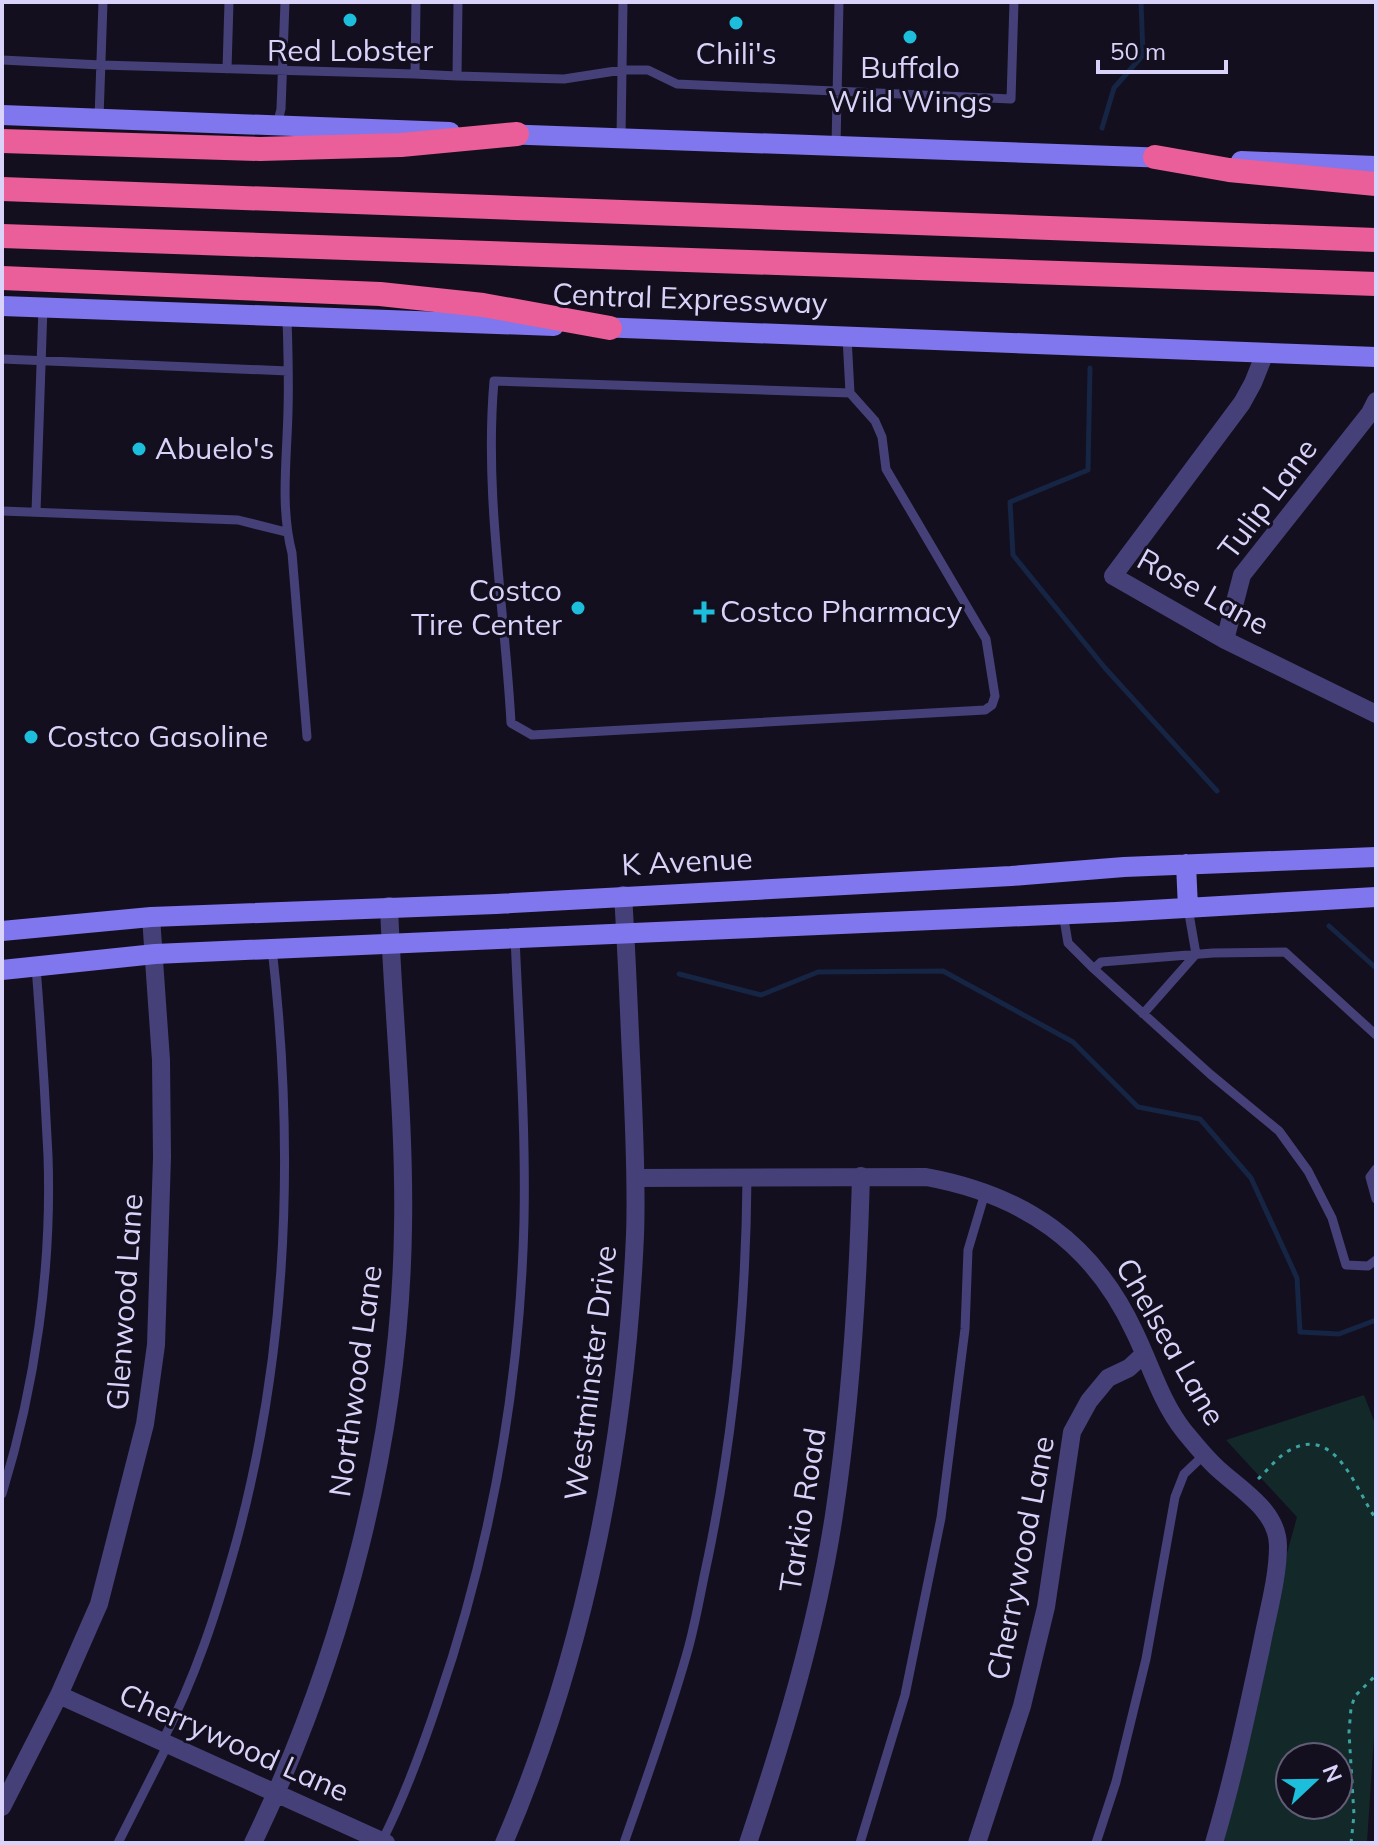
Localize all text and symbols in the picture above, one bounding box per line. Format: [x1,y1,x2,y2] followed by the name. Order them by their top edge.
[341,11,359,29] marker: Red Lobster
[727,14,745,32] marker: Chili's
[1098,24,1226,74] scale bar
[901,28,919,46] marker: Buffalo Wild Wings
[267,31,433,69] place label: Red Lobster
[695,34,777,72] place label: Chili's
[1110,36,1166,66] text: 50 m
[828,48,992,120] place label: Buffalo Wild Wings
[552,274,828,322] street label: Central Expressway
[155,429,274,467] place label: Abuelo's
[1209,430,1325,566] street label: Tulip Lane
[130,440,148,458] marker: Abuelo's
[1131,539,1276,643] street label: Rose Lane
[411,571,562,643] place label: Costco Tire Center
[720,592,962,630] place label: Costco Pharmacy
[569,599,587,617] marker: Costco Tire Center
[695,603,713,621] marker: Costco Pharmacy
[47,717,268,755] place label: Costco Gasoline
[22,728,40,746] marker: Costco Gasoline
[620,839,754,883] street label: K Avenue
[97,1192,151,1411] street label: Glenwood Lane
[556,1243,625,1503] street label: Westminster Drive
[1108,1251,1234,1432] street label: Chelsea Lane
[320,1263,390,1499] street label: Northwood Lane
[770,1425,834,1595] street label: Tarkio Road
[978,1433,1062,1683] street label: Cherrywood Lane
[114,1674,355,1810] street label: Cherrywood Lane
[1274,1741,1354,1821] north arrow
[1316,1761,1349,1786] text: N

